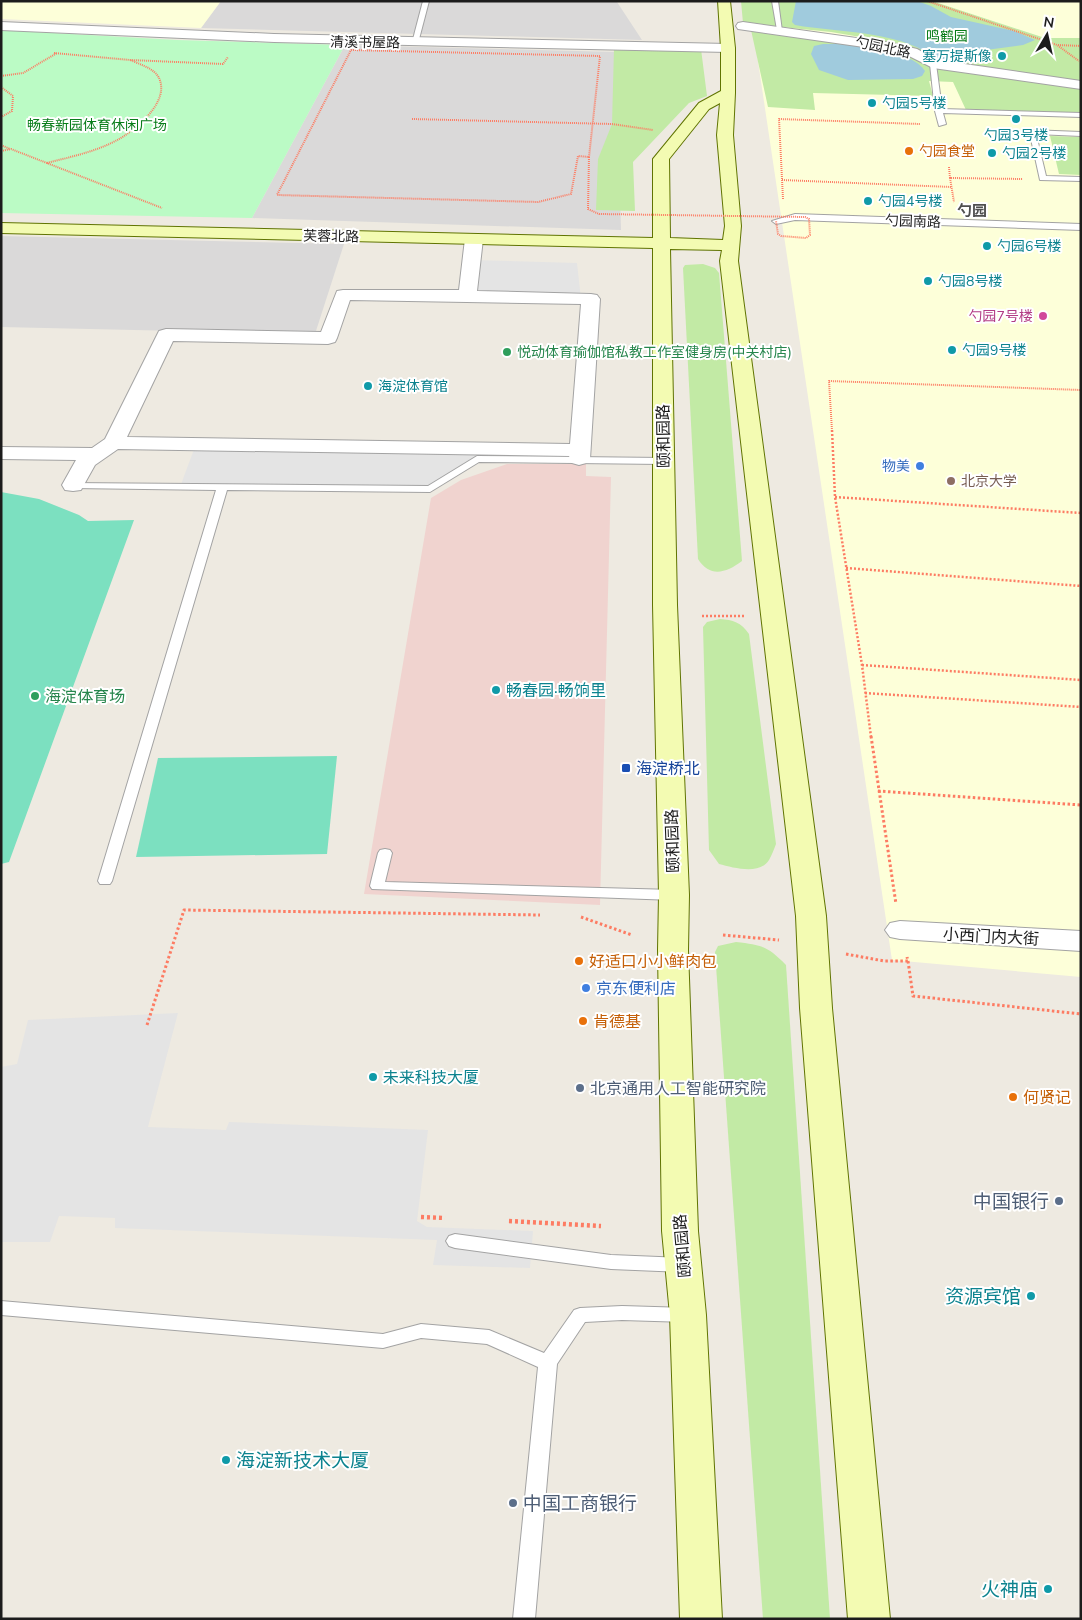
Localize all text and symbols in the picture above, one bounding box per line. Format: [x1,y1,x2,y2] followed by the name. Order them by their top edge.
[1022,10,1072,60] north arrow
[1042,12,1056,33] text: N
[926,27,968,46] park label: 鸣鹤园
[330,32,400,53] street label: 清溪书屋路
[854,32,912,63] street label: 勺园北路
[922,47,992,66] place label: 塞万提斯像
[996,50,1008,62] marker: 塞万提斯像
[882,94,946,113] place label: 勺园5号楼
[866,97,878,109] marker: 勺园5号楼
[1010,113,1022,125] marker: 勺园3号楼
[27,116,167,135] park label: 畅春新园体育休闲广场
[984,126,1048,145] place label: 勺园3号楼
[919,142,975,161] place label: 勺园食堂
[1002,144,1066,163] place label: 勺园2号楼
[903,145,915,157] marker: 勺园食堂
[986,147,998,159] marker: 勺园2号楼
[878,192,942,211] place label: 勺园4号楼
[862,195,874,207] marker: 勺园4号楼
[957,201,987,221] district label: 勺园
[885,211,941,232] street label: 勺园南路
[303,227,359,246] street label: 芙蓉北路
[997,237,1061,256] place label: 勺园6号楼
[981,240,993,252] marker: 勺园6号楼
[938,272,1002,291] place label: 勺园8号楼
[922,275,934,287] marker: 勺园8号楼
[969,307,1033,326] place label: 勺园7号楼
[1037,310,1049,322] marker: 勺园7号楼
[962,341,1026,360] place label: 勺园9号楼
[517,343,792,362] place label: 悦动体育瑜伽馆私教工作室健身房(中关村店)
[946,344,958,356] marker: 勺园9号楼
[501,346,513,358] marker: 悦动体育瑜伽馆私教工作室健身房(中关村店)
[378,377,448,396] place label: 海淀体育馆
[362,380,374,392] marker: 海淀体育馆
[652,404,676,468] street label: 颐和园路
[882,457,910,476] place label: 物美
[914,460,926,472] marker: 物美
[961,472,1017,491] place label: 北京大学
[945,475,957,487] marker: 北京大学
[506,680,606,702] place label: 畅春园·畅饷里
[490,684,502,696] marker: 畅春园·畅饷里
[45,686,125,708] place label: 海淀体育场
[29,690,41,702] marker: 海淀体育场
[636,758,700,780] place label: 海淀桥北
[620,762,632,774] marker: 海淀桥北
[661,809,685,873] street label: 颐和园路
[942,924,1039,950] street label: 小西门内大街
[589,951,717,973] place label: 好适口小小鲜肉包
[573,955,585,967] marker: 好适口小小鲜肉包
[596,978,676,1000] place label: 京东便利店
[580,982,592,994] marker: 京东便利店
[593,1011,641,1033] place label: 肯德基
[577,1015,589,1027] marker: 肯德基
[383,1067,479,1089] place label: 未来科技大厦
[367,1071,379,1083] marker: 未来科技大厦
[590,1078,766,1100] place label: 北京通用人工智能研究院
[574,1082,586,1094] marker: 北京通用人工智能研究院
[1023,1087,1071,1109] place label: 何贤记
[1007,1091,1019,1103] marker: 何贤记
[973,1189,1049,1215] place label: 中国银行
[1053,1195,1065,1207] marker: 中国银行
[669,1213,697,1279] street label: 颐和园路
[945,1284,1021,1310] place label: 资源宾馆
[1025,1290,1037,1302] marker: 资源宾馆
[236,1448,369,1474] place label: 海淀新技术大厦
[220,1454,232,1466] marker: 海淀新技术大厦
[523,1491,637,1517] place label: 中国工商银行
[507,1497,519,1509] marker: 中国工商银行
[981,1577,1038,1603] place label: 火神庙
[1042,1583,1054,1595] marker: 火神庙

